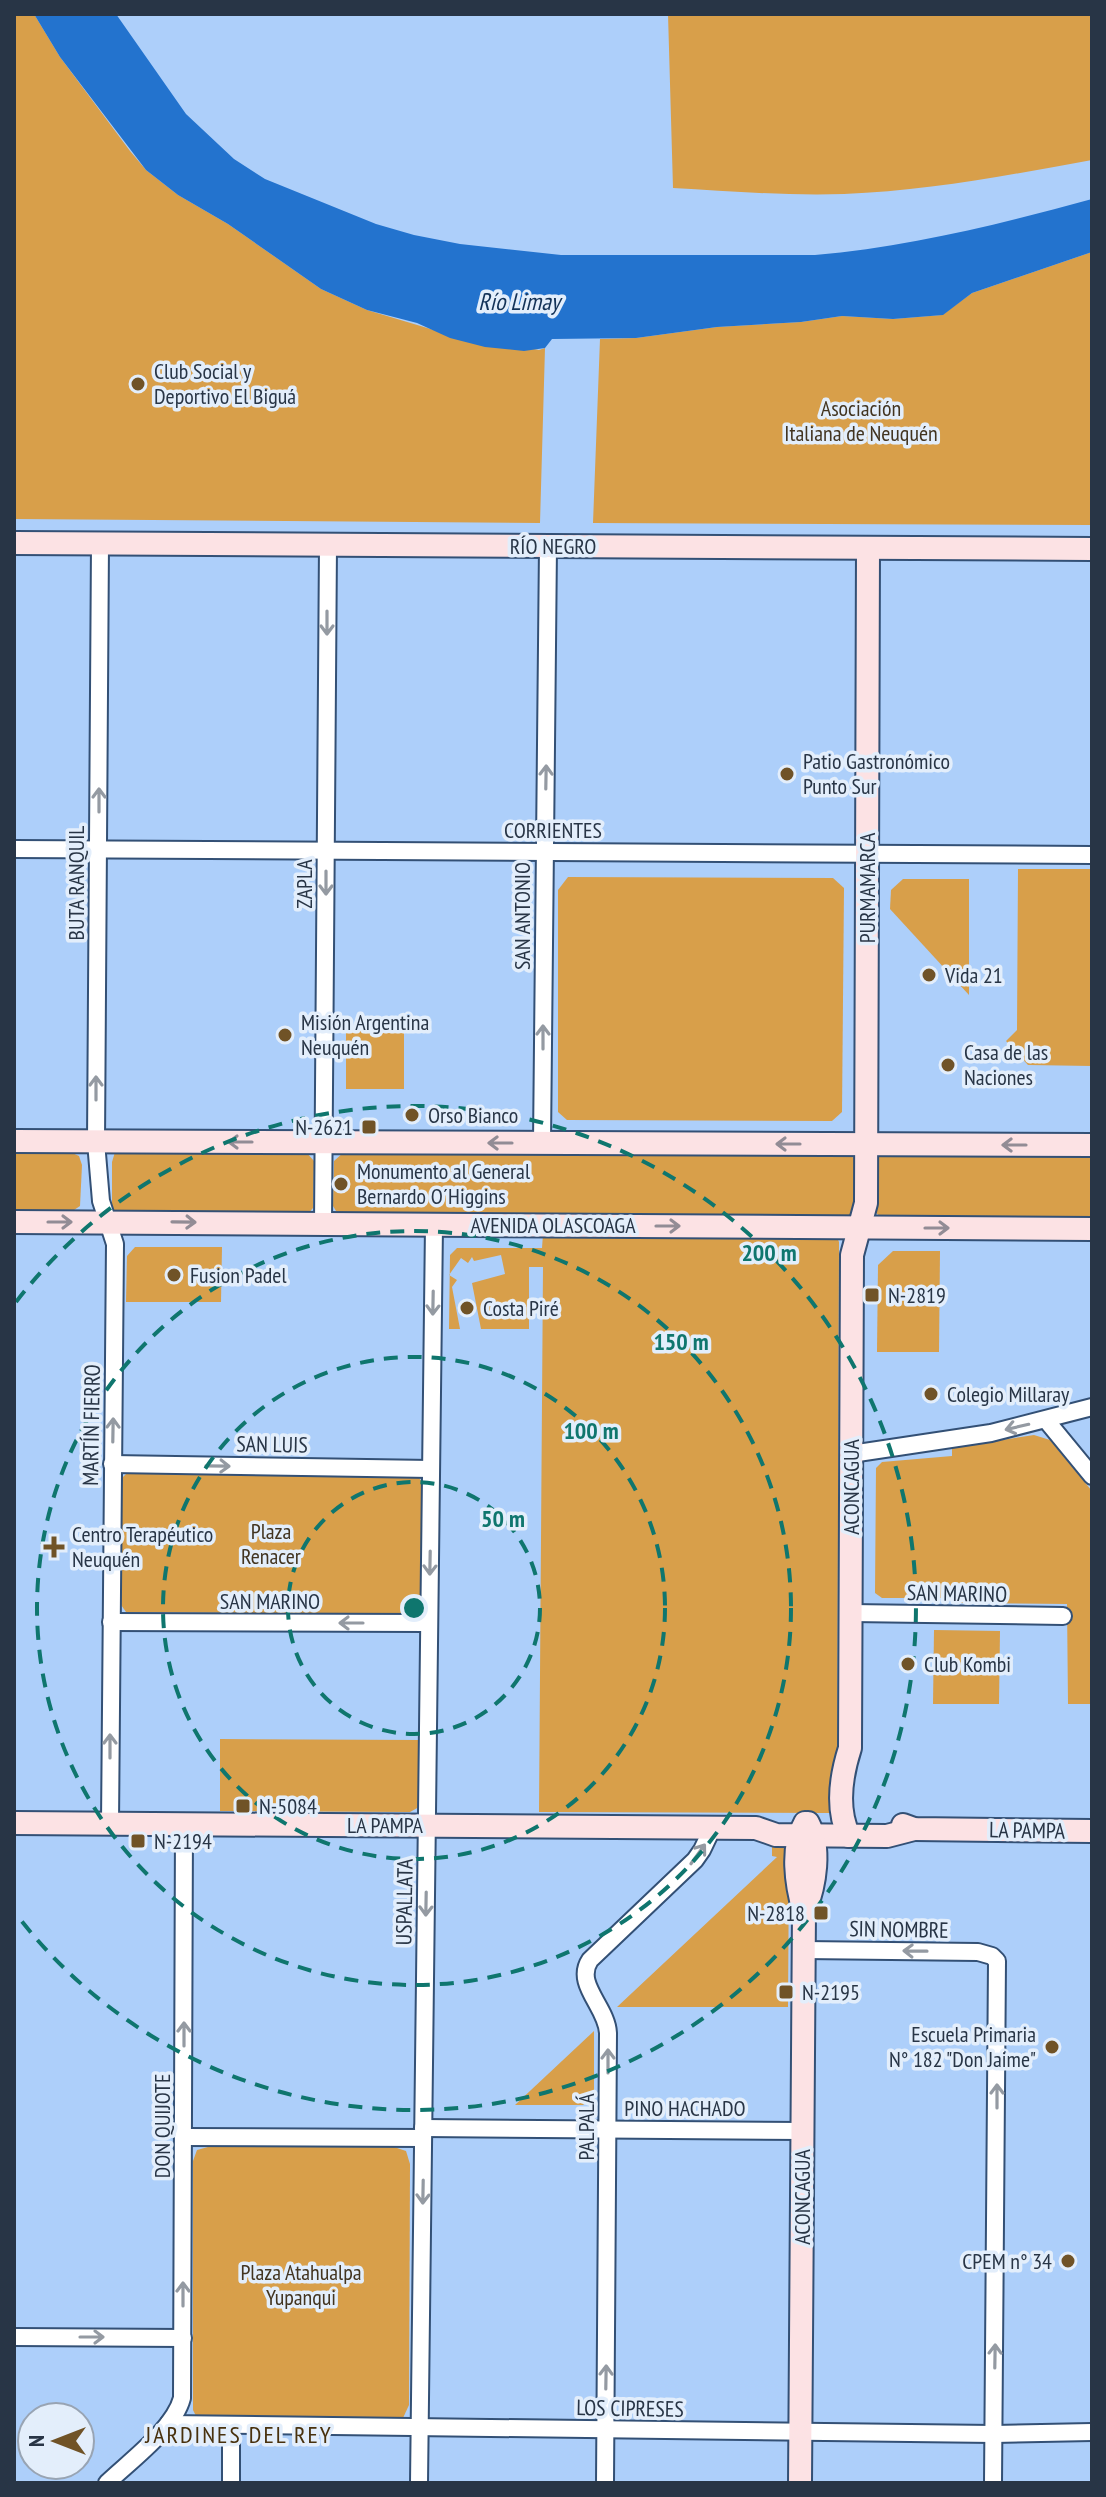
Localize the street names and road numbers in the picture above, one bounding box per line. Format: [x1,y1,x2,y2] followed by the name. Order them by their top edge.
[510,532,596,560] street label: RÍO NEGRO
[504,816,602,844] street label: CORRIENTES
[62,826,90,940] street label: BUTA RANQUIL
[853,832,881,943] street label: PURMAMARCA
[290,859,318,909] street label: ZAPLA
[508,862,536,970] street label: SAN ANTONIO
[470,1211,636,1239] street label: AVENIDA OLASCOAGA
[76,1364,106,1486] street label: MARTÍN FIERRO
[236,1429,308,1459] street label: SAN LUIS
[837,1439,865,1535] street label: ACONCAGUA
[907,1578,1007,1608] street label: SAN MARINO
[220,1587,320,1615] street label: SAN MARINO
[347,1811,424,1839] street label: LA PAMPA
[989,1815,1066,1845] street label: LA PAMPA
[389,1858,419,1946] street label: USPALLATA
[849,1914,949,1944] street label: SIN NOMBRE
[148,2074,176,2178] street label: DON QUIJOTE
[572,2093,600,2161] street label: PALPALÁ
[624,2094,746,2122] street label: PINO HACHADO
[788,2149,816,2245] street label: ACONCAGUA
[576,2393,684,2423] street label: LOS CIPRESES

